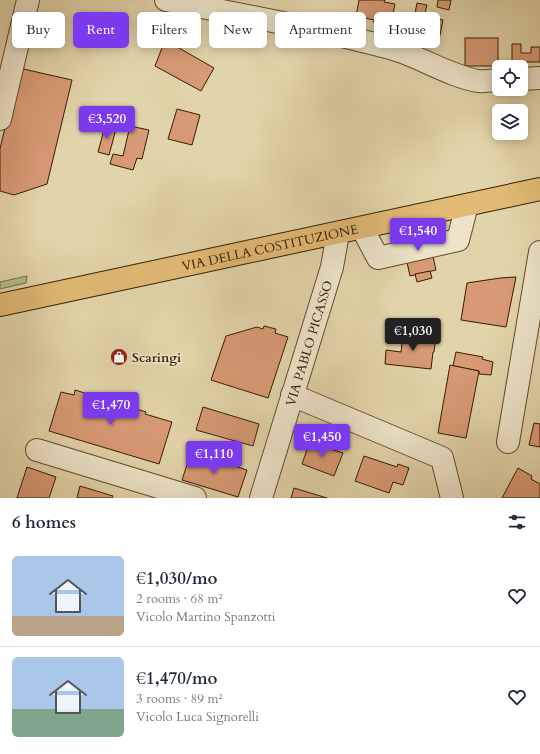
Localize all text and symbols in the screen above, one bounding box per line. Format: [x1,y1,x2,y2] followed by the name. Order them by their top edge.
[12,12,65,48] chip: Buy
[73,12,129,48] chip: Rent
[137,12,201,48] chip: Filters
[209,12,267,48] chip: New
[275,12,366,48] chip: Apartment
[374,12,440,48] chip: House
[492,60,528,140] map controls
[492,60,528,96] button: locate
[492,104,528,140] button: layers
[74,106,140,140] pin: €3,520
[88,110,126,128] text: €3,520
[385,218,451,252] pin: €1,540
[180,220,360,276] street label: VIA DELLA COSTITUZIONE
[399,222,437,240] text: €1,540
[282,278,337,409] street label: VIA PABLO PICASSO
[380,318,446,352] pin: €1,030
[394,322,432,340] text: €1,030
[109,347,129,367] shop icon: Scaringi
[132,349,181,367] place label: Scaringi
[78,392,144,426] pin: €1,470
[92,396,130,414] text: €1,470
[289,424,355,458] pin: €1,450
[303,428,341,446] text: €1,450
[181,441,247,475] pin: €1,110
[195,445,233,463] text: €1,110
[12,511,76,534] text: 6 homes
[506,511,528,533] icon: filters
[136,567,218,590] text: €1,030/mo
[44,572,92,620] icon: home
[506,585,528,607] icon: heart
[136,590,223,608] text: 2 rooms · 68 m²
[136,608,275,626] text: Vicolo Martino Spanzotti
[136,667,218,690] text: €1,470/mo
[44,673,92,721] icon: home
[506,686,528,708] icon: heart
[136,690,223,708] text: 3 rooms · 89 m²
[136,708,259,726] text: Vicolo Luca Signorelli

